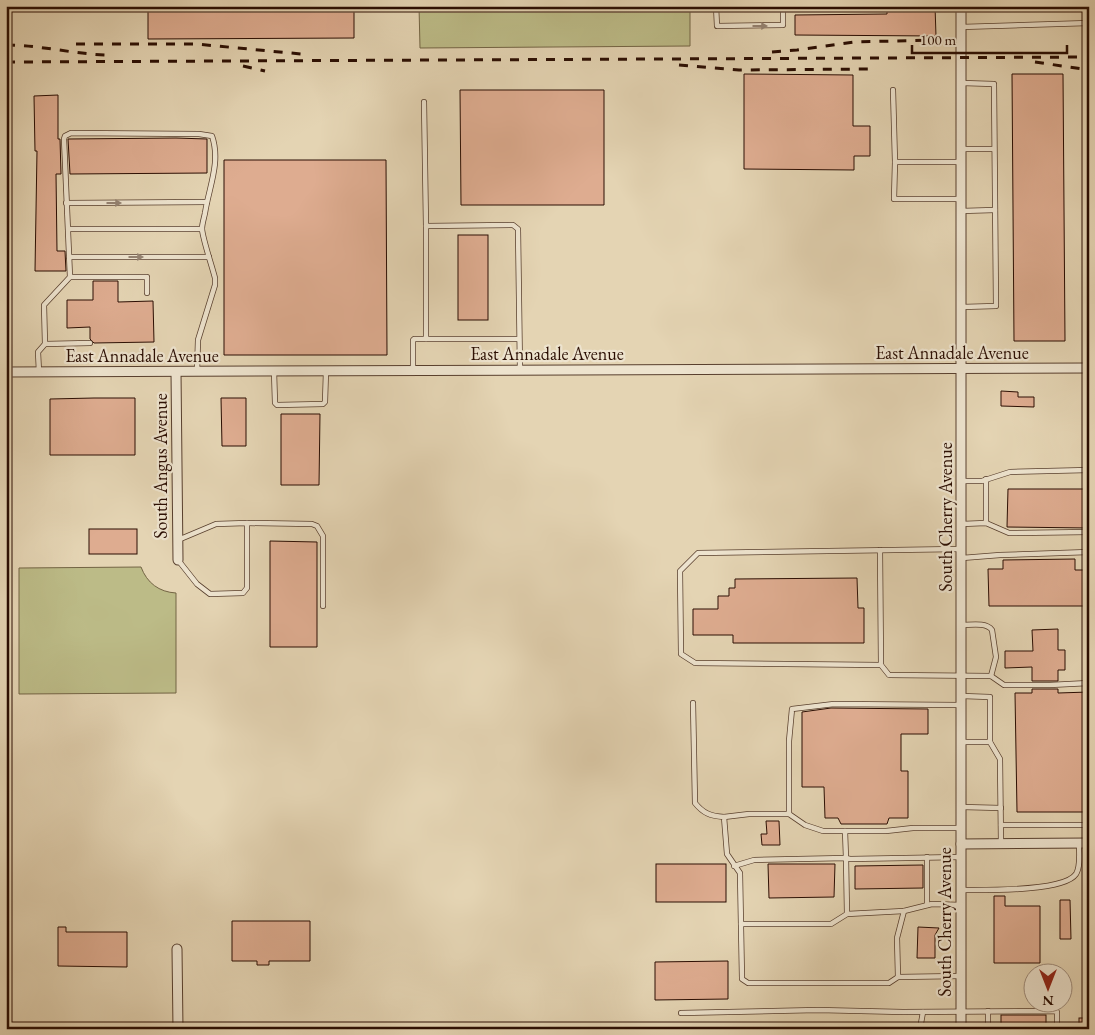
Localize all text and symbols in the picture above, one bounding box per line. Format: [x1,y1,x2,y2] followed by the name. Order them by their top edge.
[752,21,768,29] one-way arrow
[912,22,1068,54] scale bar
[920,30,957,49] text: 100 m
[107,199,123,207] one-way arrow
[128,253,144,261] one-way arrow
[875,341,1029,364] street label: East Annadale Avenue
[470,342,624,365] street label: East Annadale Avenue
[65,344,219,367] street label: East Annadale Avenue
[149,393,172,539] street label: South Angus Avenue
[934,442,957,592] street label: South Cherry Avenue
[933,847,956,997] street label: South Cherry Avenue
[1022,962,1072,1012] north arrow
[1042,992,1054,1010] text: N

